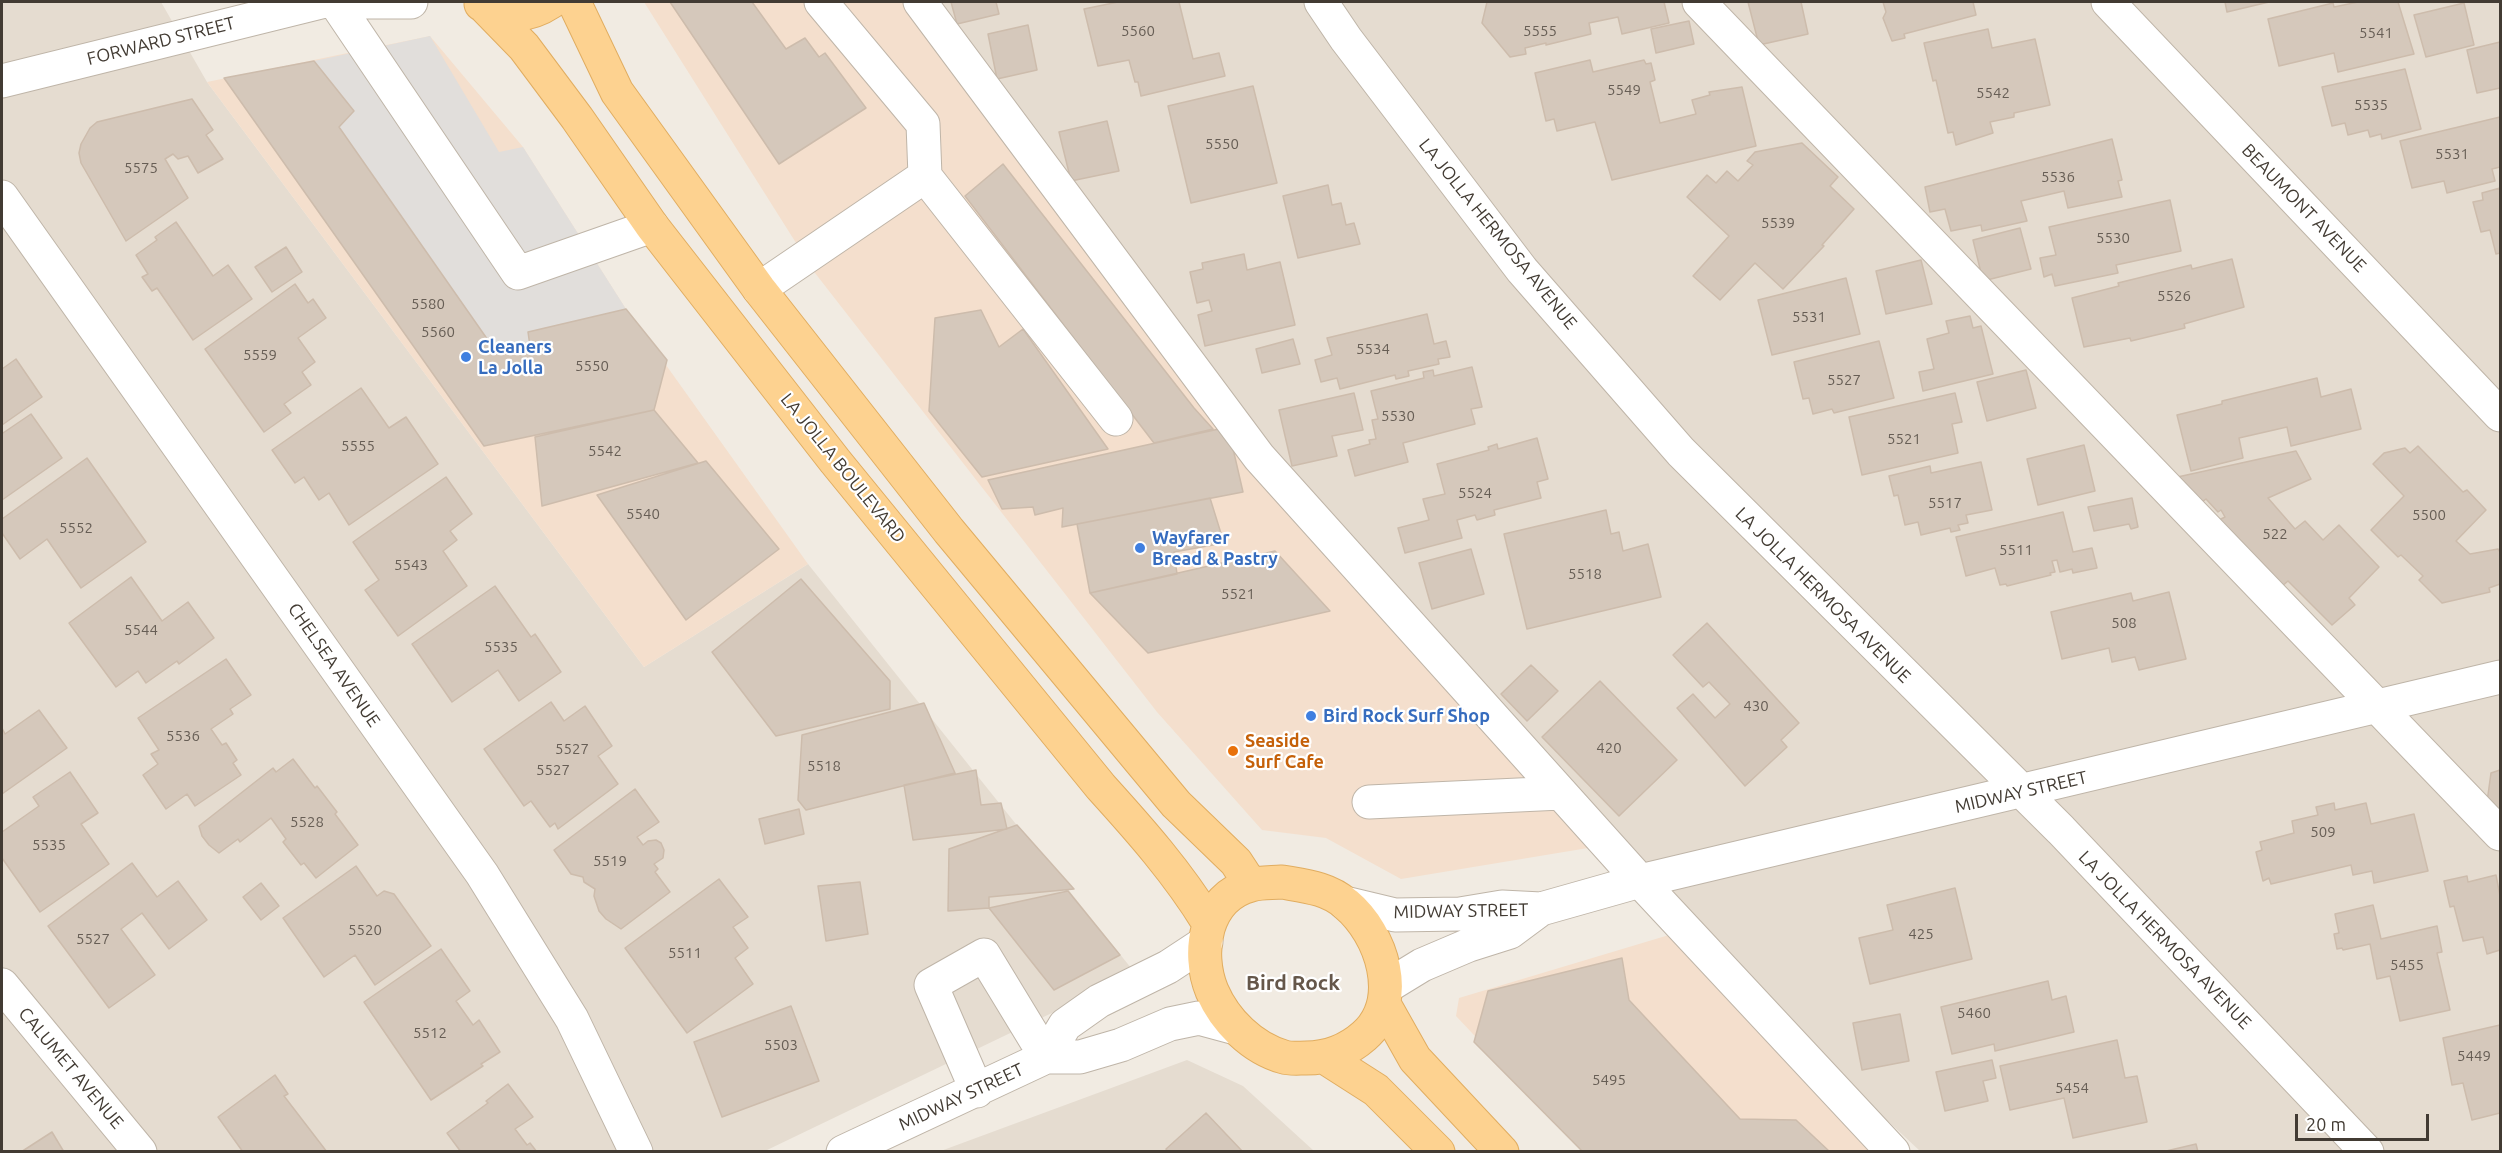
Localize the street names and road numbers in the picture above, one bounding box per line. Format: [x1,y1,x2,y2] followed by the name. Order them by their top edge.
[85,12,237,70] street label: FORWARD STREET
[1414,134,1582,334] street label: LA JOLLA HERMOSA AVENUE
[2237,139,2371,277] street label: BEAUMONT AVENUE
[776,389,910,547] street label: LA JOLLA BOULEVARD
[1731,503,1915,687] street label: LA JOLLA HERMOSA AVENUE
[283,599,385,731] street label: CHELSEA AVENUE
[1953,766,2089,818] street label: MIDWAY STREET
[2074,846,2256,1034] street label: LA JOLLA HERMOSA AVENUE
[1393,899,1529,923] street label: MIDWAY STREET
[14,1003,128,1133] street label: CALUMET AVENUE
[895,1059,1027,1135] street label: MIDWAY STREET

